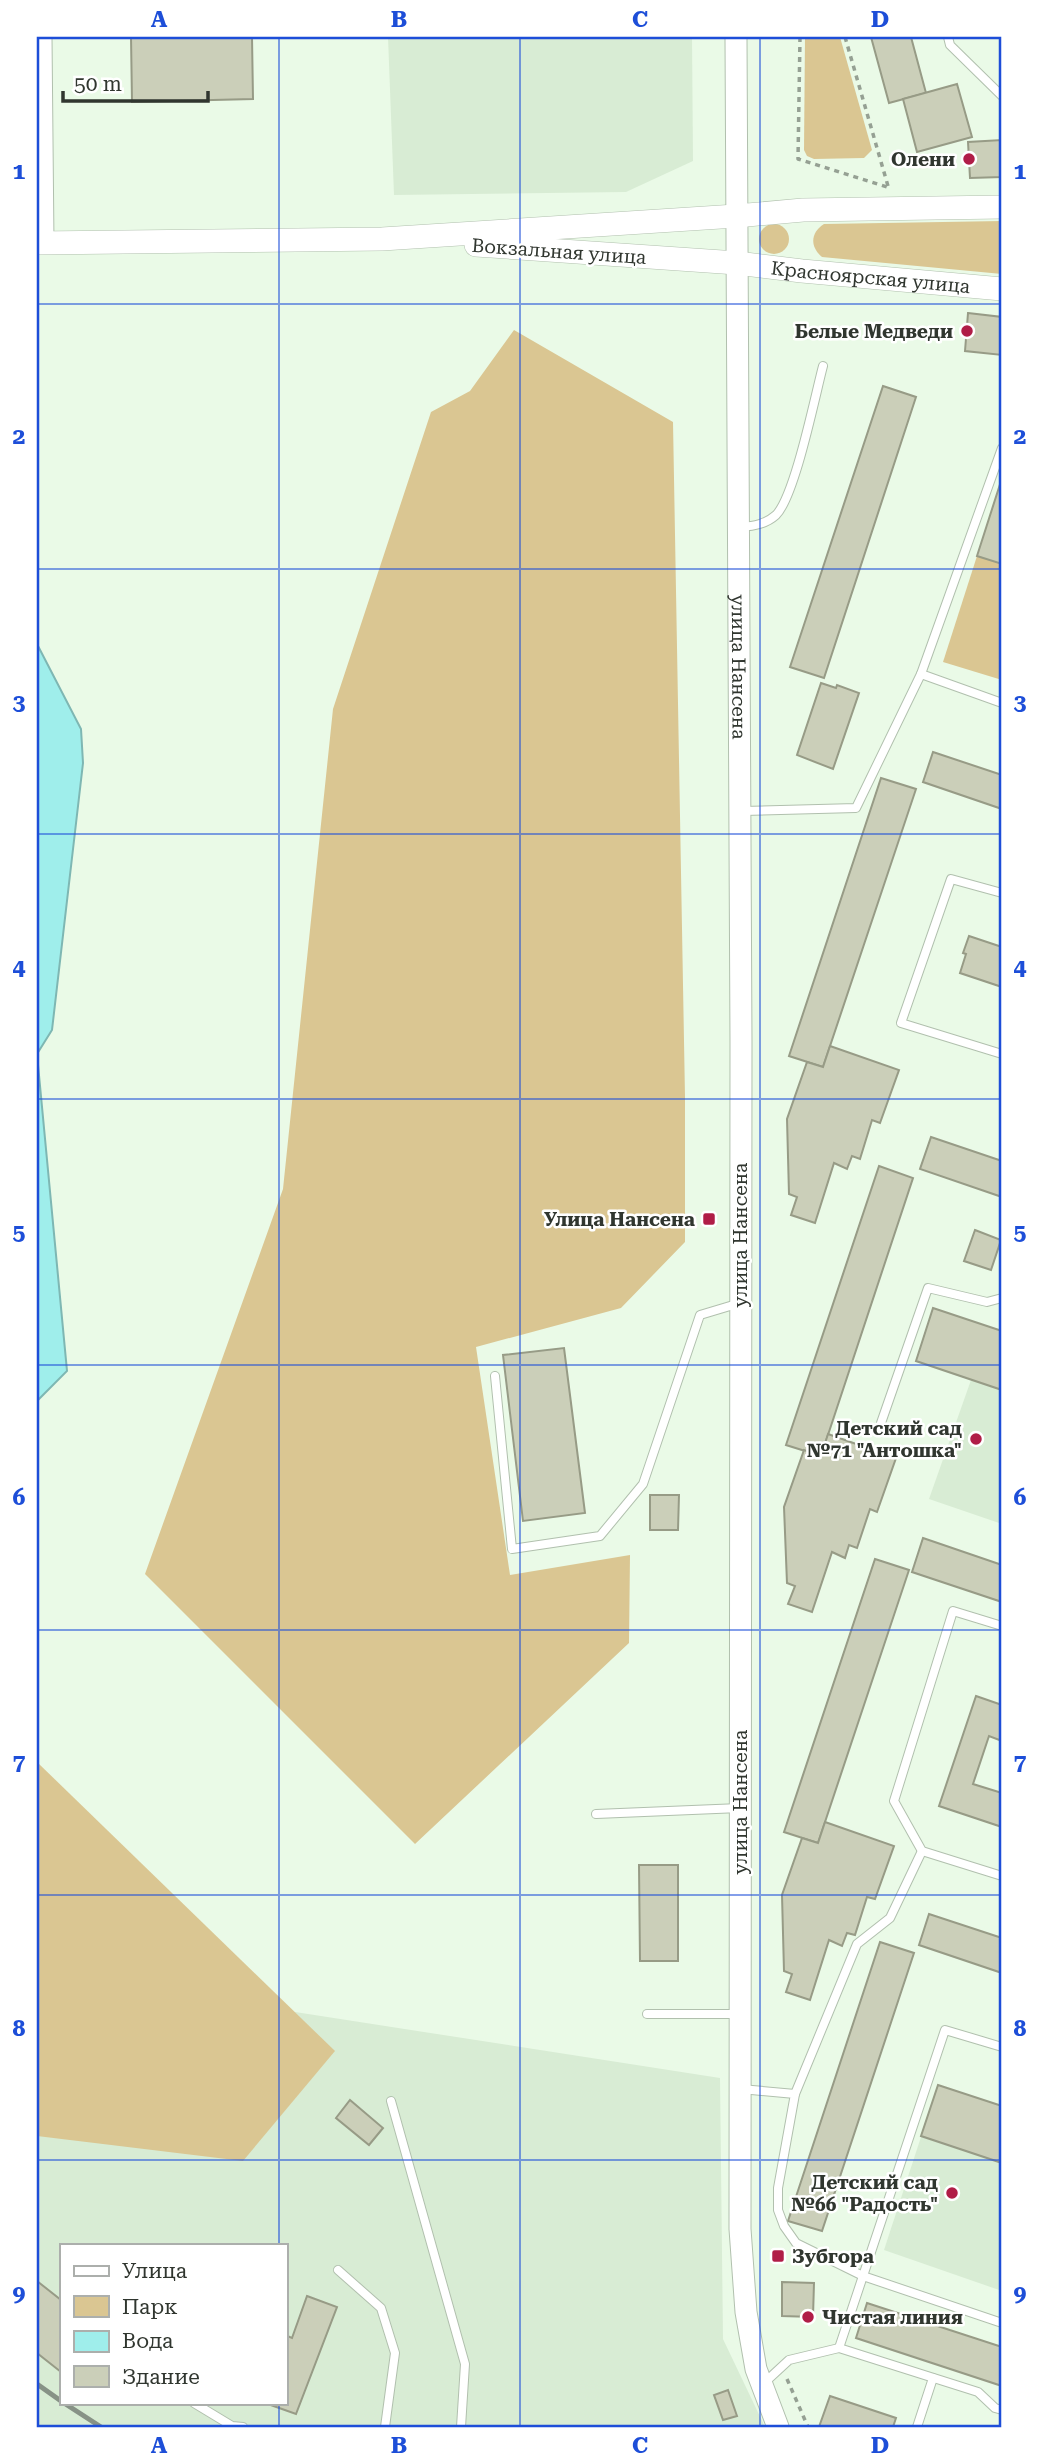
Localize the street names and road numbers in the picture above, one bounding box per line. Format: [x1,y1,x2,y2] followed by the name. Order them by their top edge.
[471,234,648,269] street label: Вокзальная улица
[770,256,972,298] street label: Красноярская улица
[727,595,750,740] street label: улица Нансена
[729,1162,752,1307] street label: улица Нансена
[729,1729,752,1874] street label: улица Нансена

